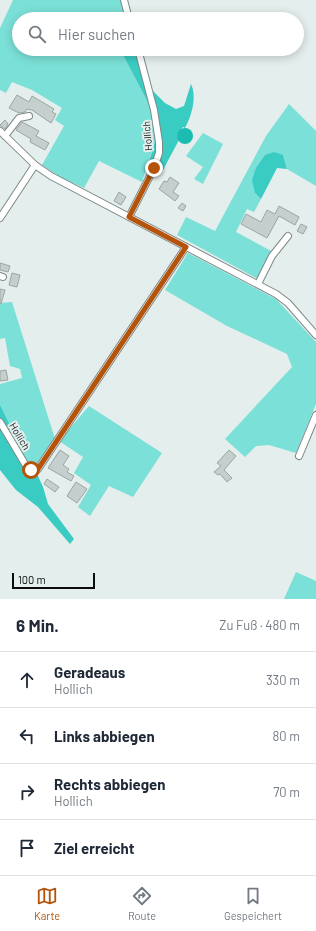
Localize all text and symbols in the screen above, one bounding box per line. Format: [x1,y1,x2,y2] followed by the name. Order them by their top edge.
[12,12,304,56] search box
[26,23,48,45] icon: search
[58,25,135,43] text: Hier suchen
[140,121,154,151] street label: Hollich
[145,159,163,177] route end
[7,420,33,452] street label: Hollich
[22,461,40,479] route start
[12,571,95,590] scale bar
[18,573,46,586] text: 100 m
[16,615,59,635] text: 6 Min.
[219,617,300,633] text: Zu Fuß · 480 m
[54,663,125,681] text: Geradeaus
[16,669,38,691] icon: ahead
[266,672,300,688] text: 330 m
[54,681,93,697] text: Hollich
[16,725,38,747] icon: left
[54,727,155,745] text: Links abbiegen
[273,728,300,744] text: 80 m
[54,775,165,793] text: Rechts abbiegen
[16,781,38,803] icon: right
[273,784,300,800] text: 70 m
[54,793,93,809] text: Hollich
[16,837,38,859] icon: arrive
[54,839,135,857] text: Ziel erreicht
[34,885,60,922] tab: Karte
[128,885,156,922] tab: Route
[224,885,282,922] tab: Gespeichert

